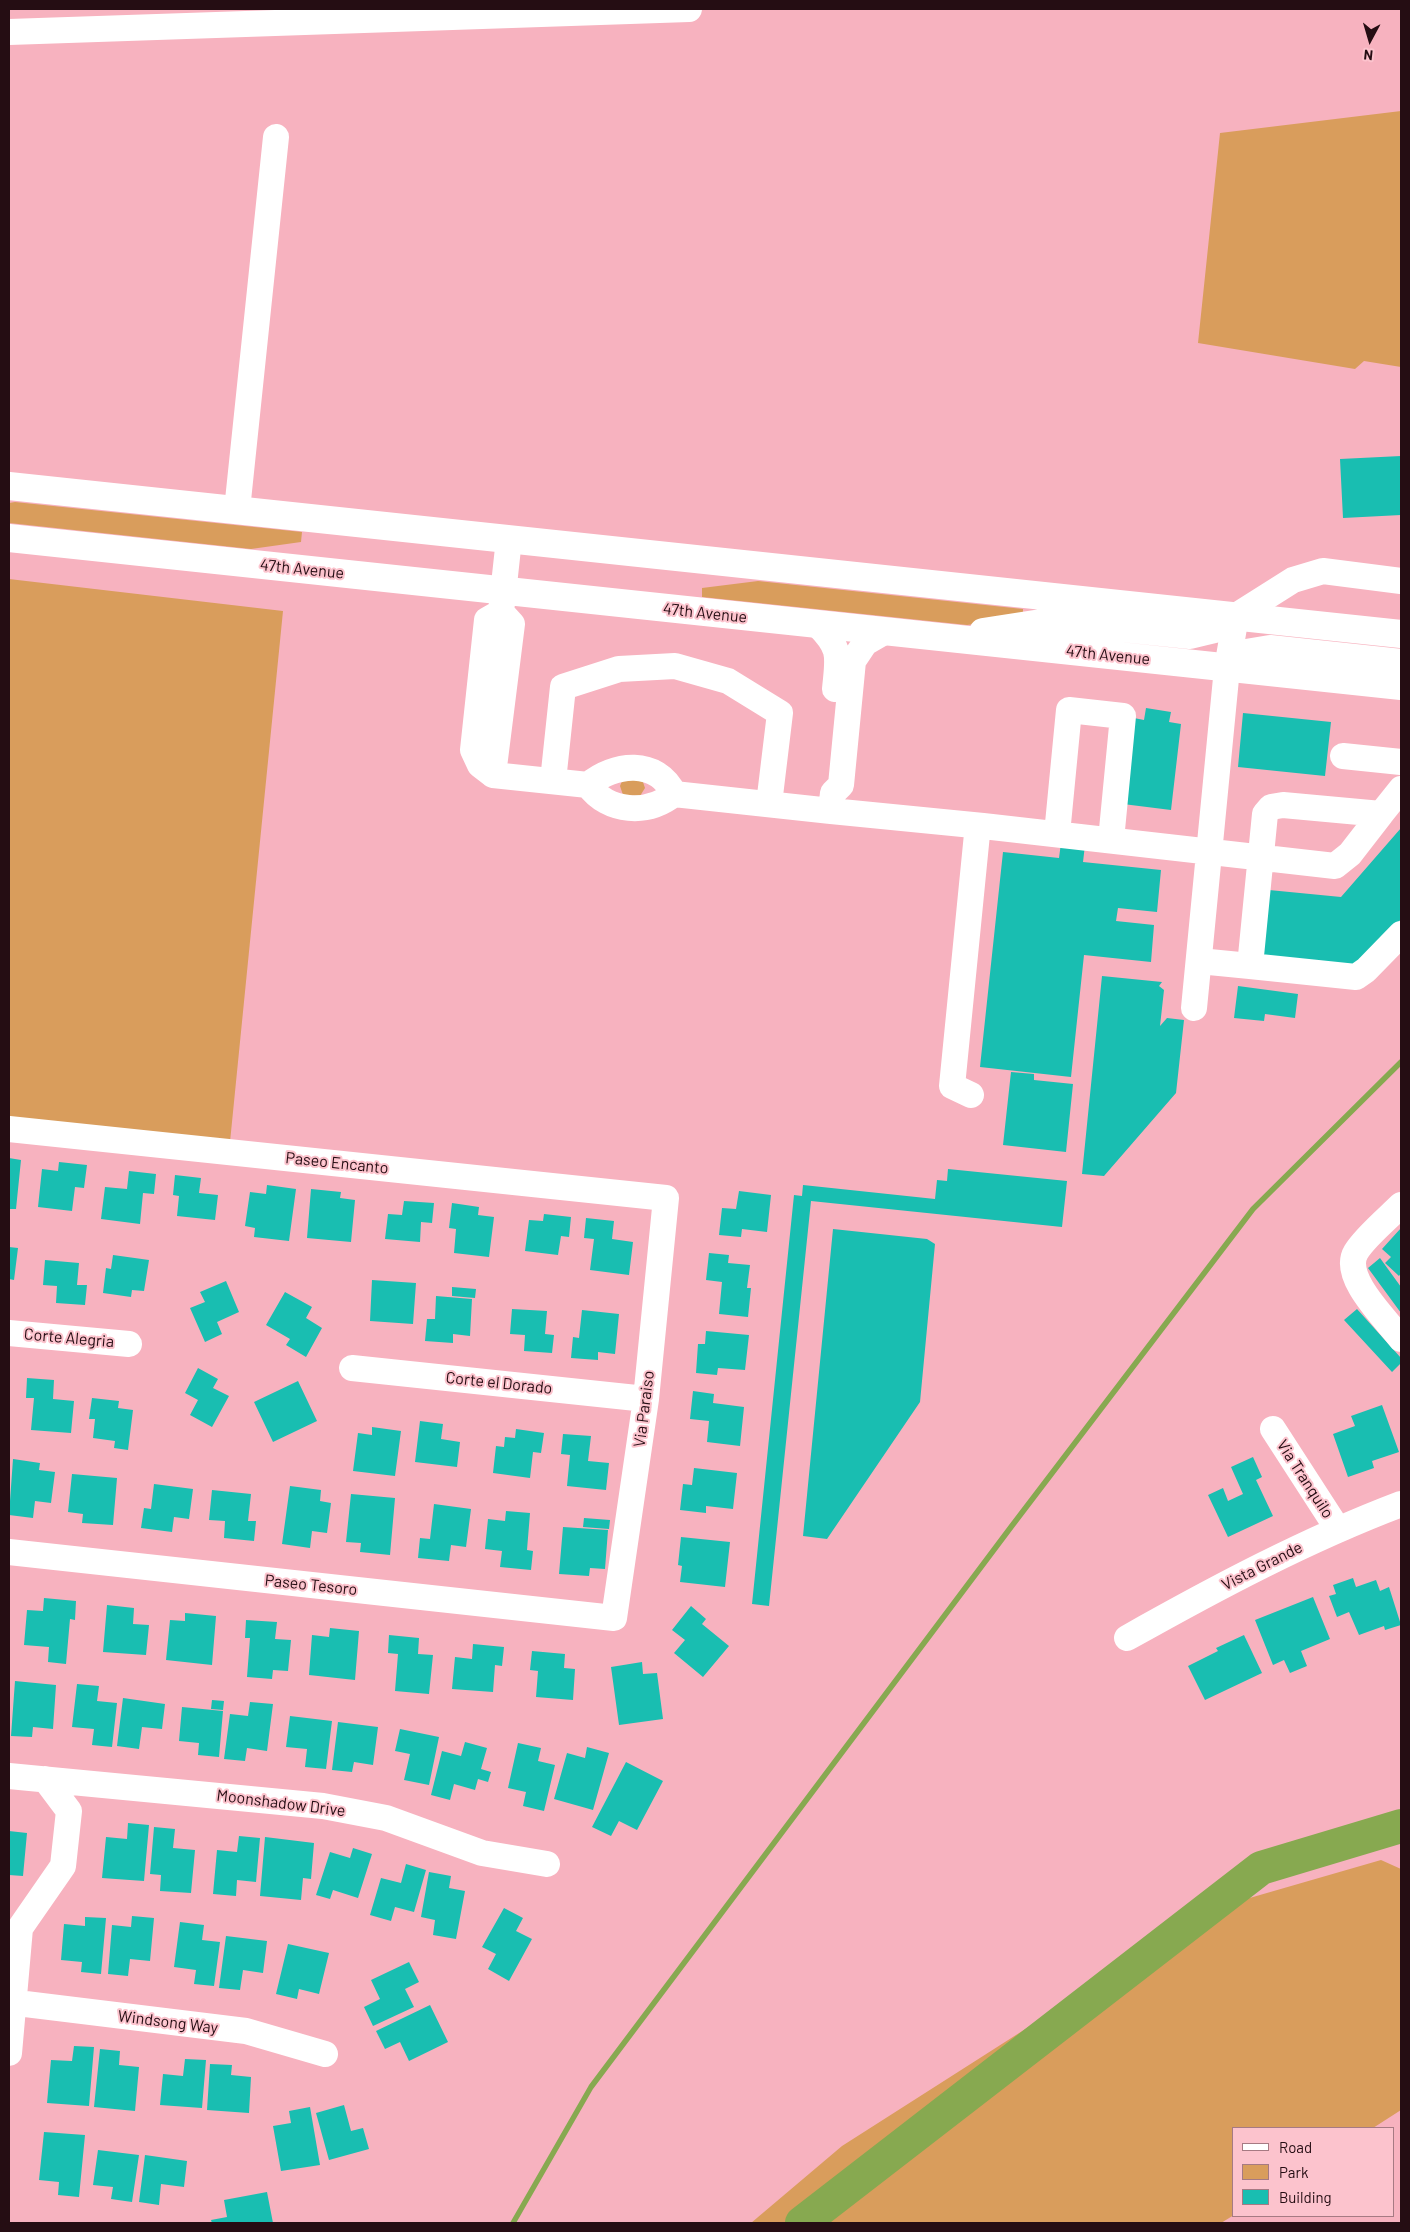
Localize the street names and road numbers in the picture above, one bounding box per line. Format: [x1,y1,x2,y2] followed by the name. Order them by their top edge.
[259,555,345,583] street label: 47th Avenue
[662,599,748,627] street label: 47th Avenue
[1065,641,1151,669] street label: 47th Avenue
[285,1148,389,1178] street label: Paseo Encanto
[23,1324,115,1352] street label: Corte Alegria
[445,1368,553,1398] street label: Corte el Dorado
[630,1370,658,1448] street label: Via Paraiso
[1273,1436,1337,1522] street label: Via Tranquilo
[1218,1537,1306,1595] street label: Vista Grande
[264,1571,358,1599] street label: Paseo Tesoro
[216,1786,346,1820] street label: Moonshadow Drive
[117,2006,219,2038] street label: Windsong Way

